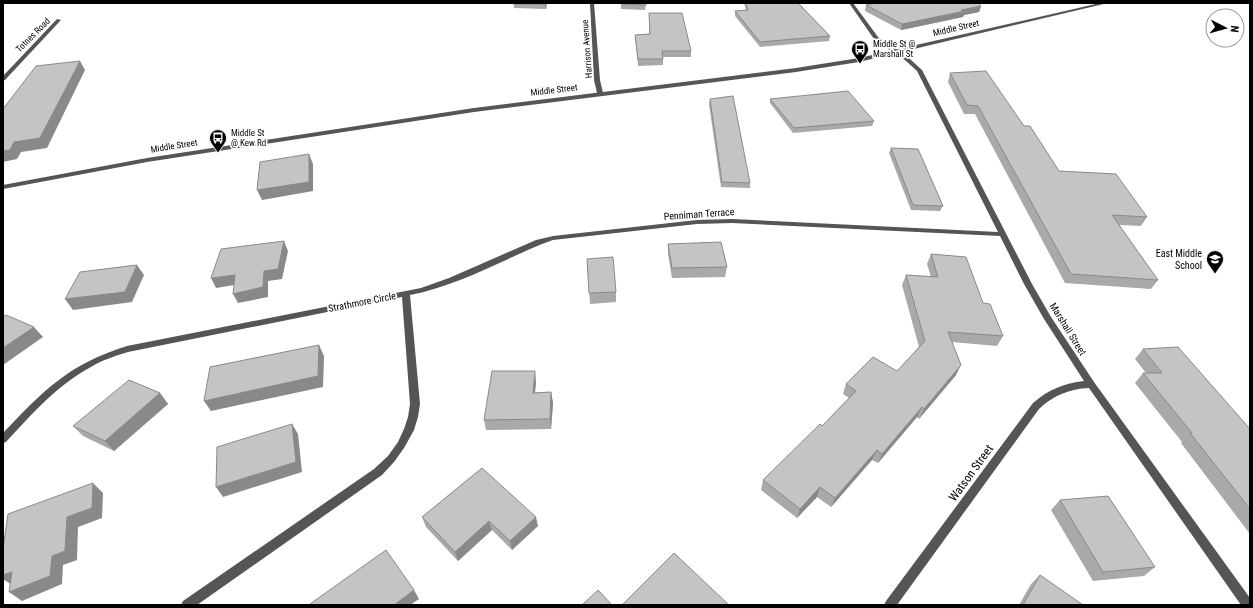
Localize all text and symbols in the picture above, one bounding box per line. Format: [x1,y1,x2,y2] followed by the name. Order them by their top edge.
[1205,8,1245,48] north arrow
[14,16,52,54] street label: Totnes Road
[932,18,980,38] street label: Middle Street
[580,20,594,78] street label: Harrison Avenue
[1228,25,1241,33] text: N
[850,39,870,64] bus stop icon: Middle St @ Marshall St
[873,39,916,59] place label: Middle St @ Marshall St
[530,82,578,98] street label: Middle Street
[208,128,228,153] bus stop icon: Middle St @ Kew Rd
[231,128,266,148] place label: Middle St @ Kew Rd
[150,137,198,155] street label: Middle Street
[663,206,735,222] street label: Penniman Terrace
[1156,248,1202,271] place label: East Middle School
[1205,249,1225,274] school or university icon: East Middle School
[327,290,397,314] street label: Strathmore Circle
[1047,301,1089,357] street label: Marshall Street
[946,442,996,504] street label: Watson Street

